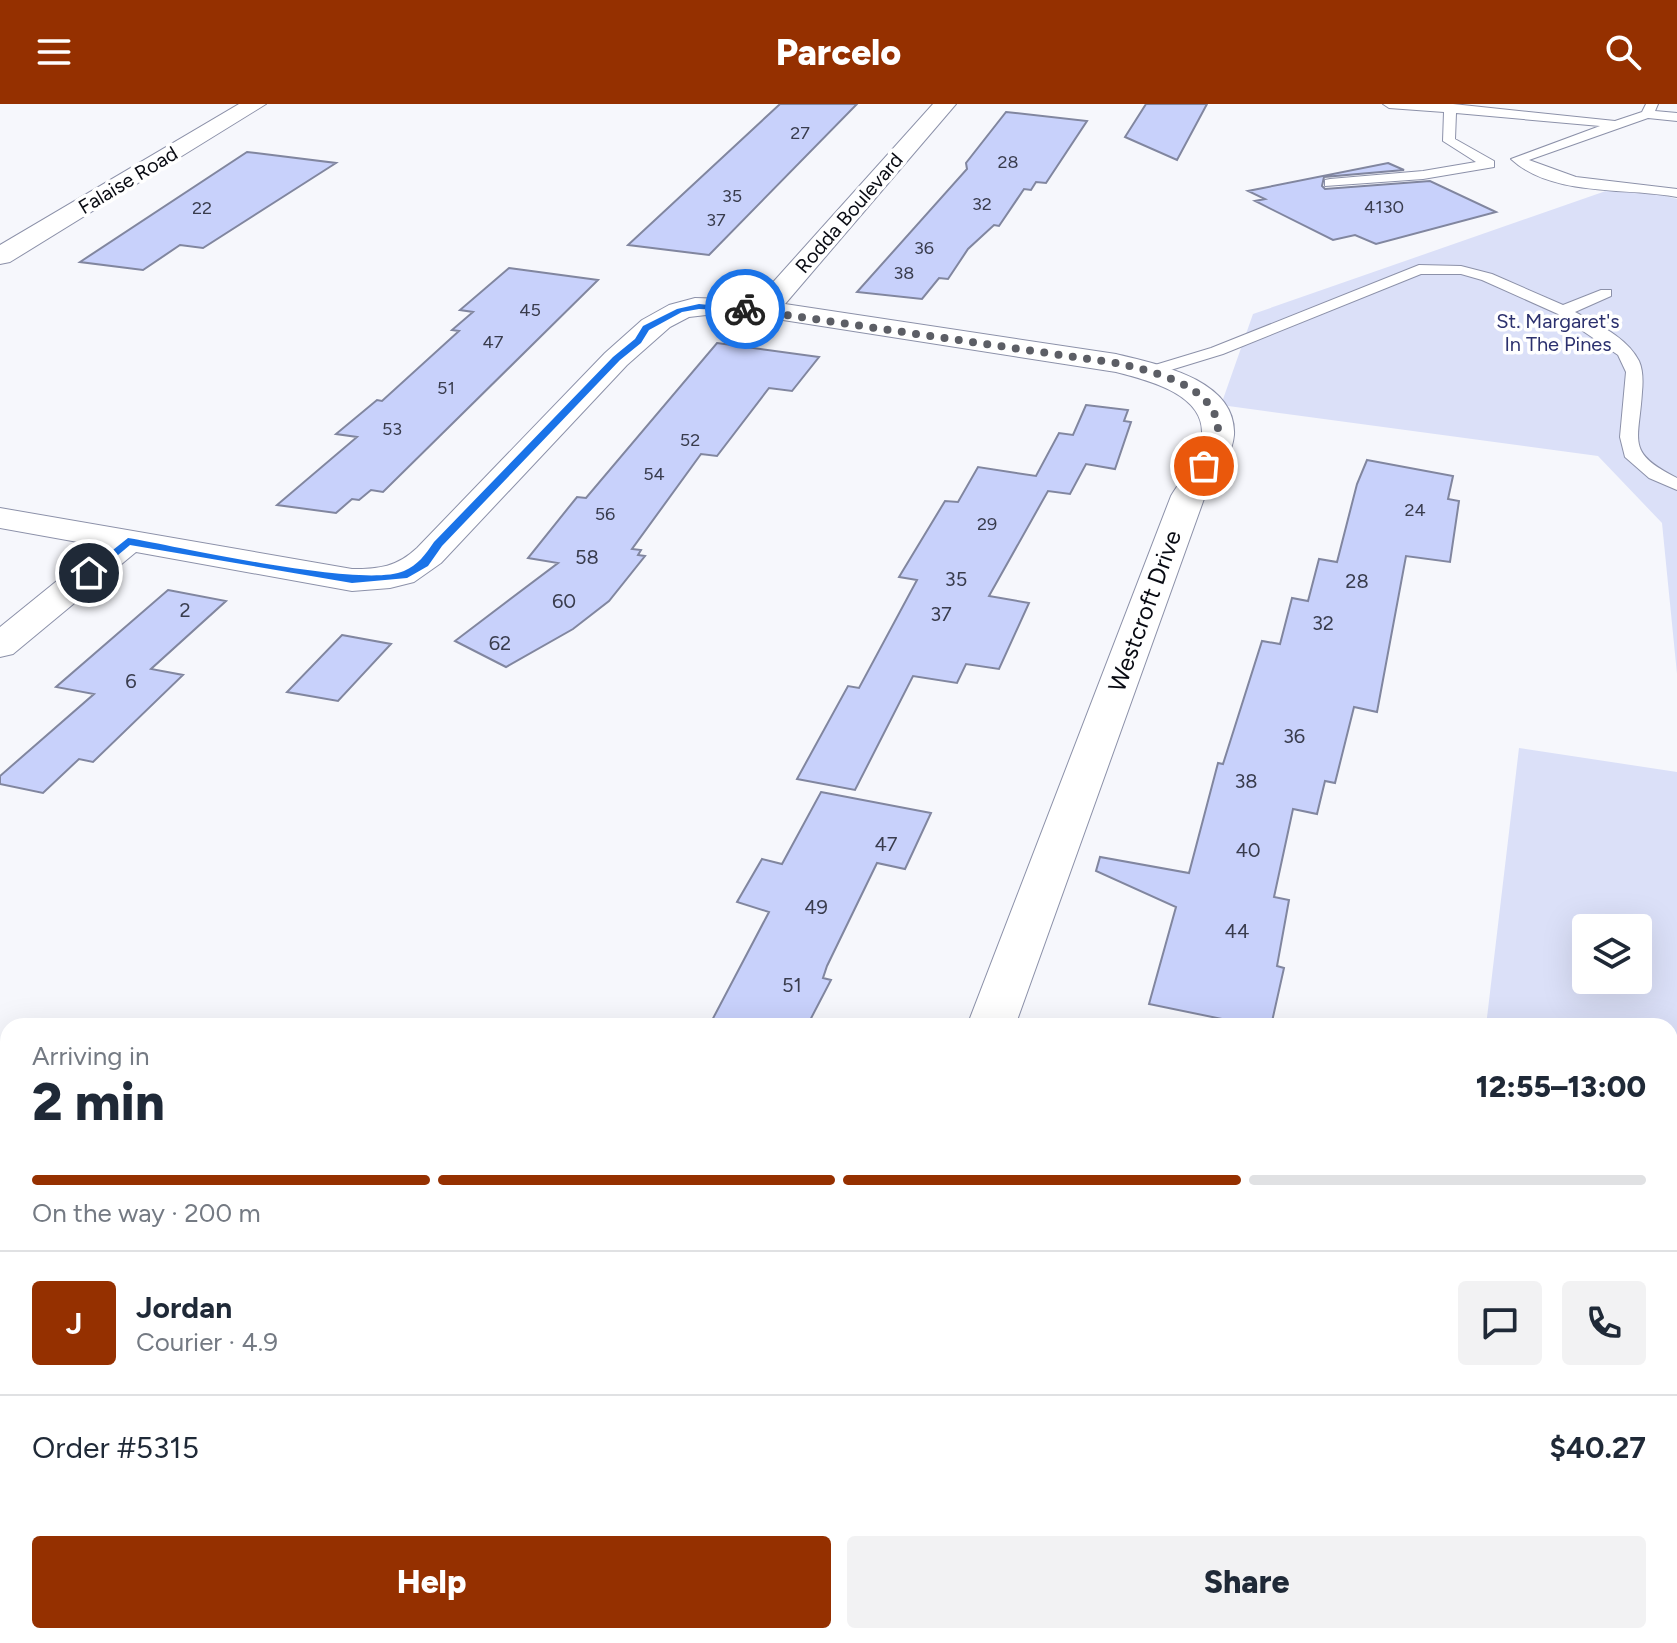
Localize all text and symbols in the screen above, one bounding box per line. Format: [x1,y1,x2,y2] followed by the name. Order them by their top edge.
[32,30,76,74] icon: menu
[1601,30,1645,74] icon: search
[776,31,901,74] text: Parcelo
[790,122,810,144] house number: 27
[74,141,182,219] street label: Falaise Road
[790,148,908,278] street label: Rodda Boulevard
[997,151,1019,173] house number: 28
[722,185,742,207] house number: 35
[972,193,992,215] house number: 32
[1364,196,1404,218] house number: 4130
[192,197,212,219] house number: 22
[706,209,726,231] house number: 37
[914,237,934,259] house number: 36
[894,262,914,284] house number: 38
[705,269,785,349] courier
[723,287,767,331] icon: bike
[519,299,541,321] house number: 45
[1496,309,1620,356] park label: St. Margaret's In The Pines
[483,331,504,353] house number: 47
[437,377,455,399] house number: 51
[382,418,402,440] house number: 53
[680,429,700,451] house number: 52
[1170,432,1238,500] pin
[1182,444,1226,488] icon: bag
[643,463,665,485] house number: 54
[1404,499,1426,521] house number: 24
[595,503,615,525] house number: 56
[977,513,997,535] house number: 29
[1102,526,1187,696] street label: Westcroft Drive
[55,539,123,607] pin
[575,545,599,569] house number: 58
[67,551,111,595] icon: home
[945,567,967,591] house number: 35
[1345,569,1369,593] house number: 28
[552,589,576,613] house number: 60
[179,598,191,622] house number: 2
[930,602,952,626] house number: 37
[1312,611,1334,635] house number: 32
[489,631,511,655] house number: 62
[125,669,137,693] house number: 6
[1283,724,1305,748] house number: 36
[1234,769,1258,793] house number: 38
[874,832,898,856] house number: 47
[1235,838,1261,862] house number: 40
[804,895,828,919] house number: 49
[1572,914,1652,994] map controls
[1572,914,1652,994] button: layers
[1225,919,1249,943] house number: 44
[782,973,802,997] house number: 51
[32,1040,150,1072] text: Arriving in
[1476,1068,1646,1105] text: 12:55–13:00
[32,1071,165,1133] text: 2 min
[32,1197,261,1229] text: On the way · 200 m
[1458,1281,1542,1365] button: chat
[1562,1281,1646,1365] button: phone
[136,1289,232,1326] text: Jordan
[66,1305,82,1342] text: J
[136,1326,278,1358] text: Courier · 4.9
[32,1429,199,1466] text: Order #5315
[1549,1429,1646,1466] text: $40.27
[32,1536,831,1628] button: Help
[847,1536,1646,1628] button: Share

